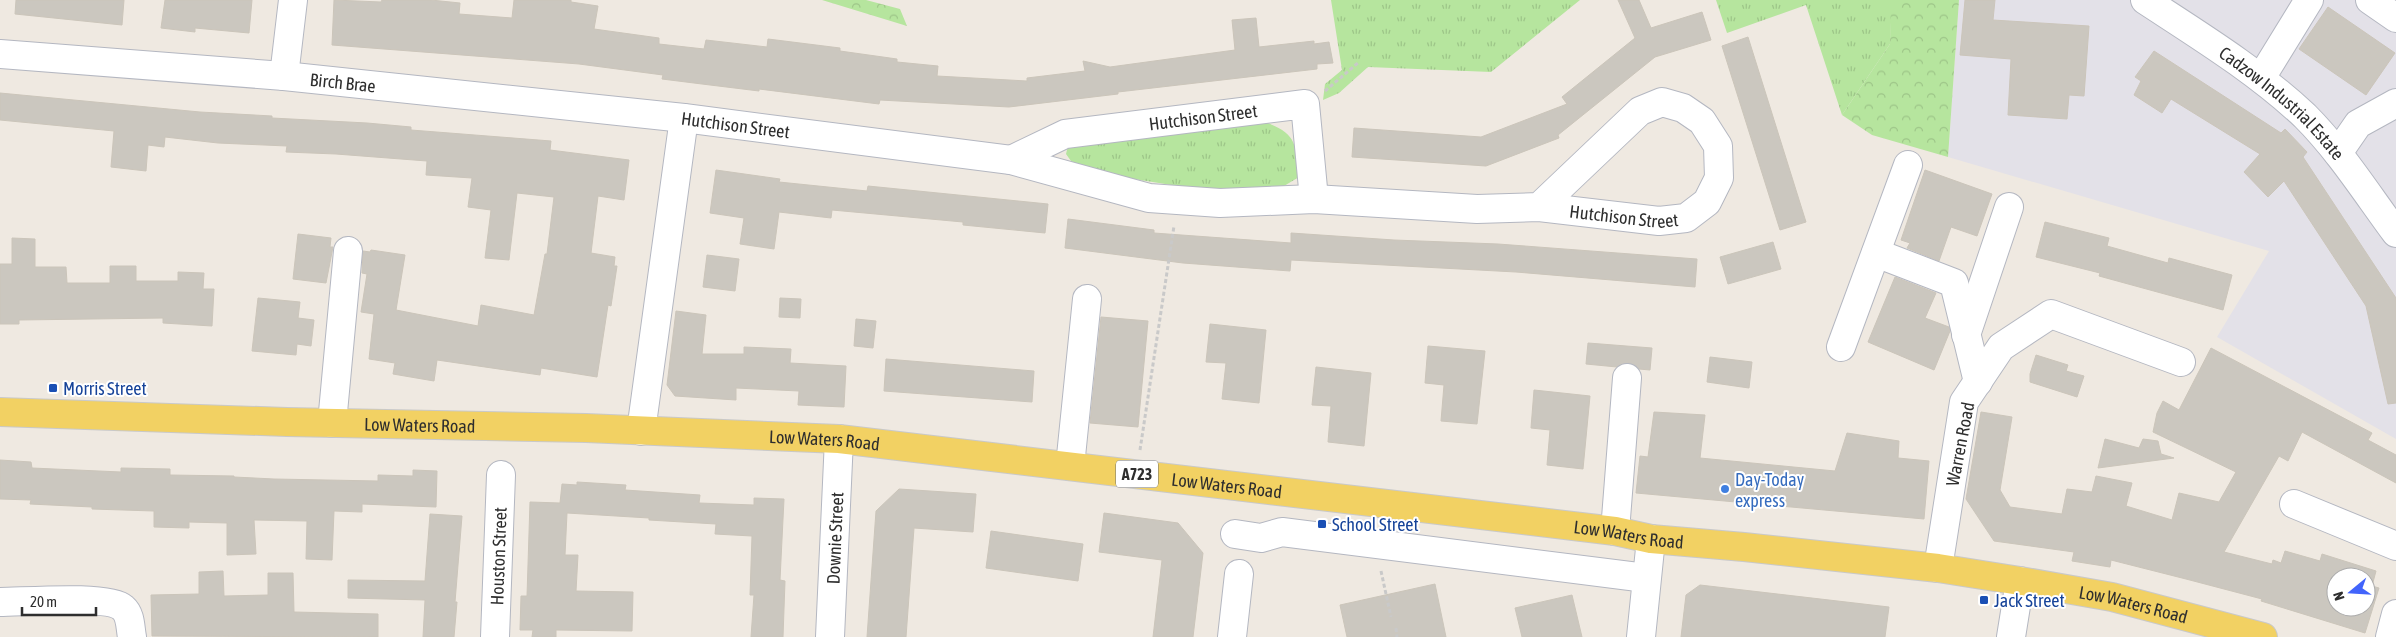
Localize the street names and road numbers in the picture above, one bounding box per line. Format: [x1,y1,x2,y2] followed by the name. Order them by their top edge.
[2216,42,2349,164] street label: Cadzow Industrial Estate
[309,68,377,96] street label: Birch Brae
[1147,100,1259,134] street label: Hutchison Street
[680,107,791,142] street label: Hutchison Street
[1568,200,1679,232] street label: Hutchison Street
[1942,400,1978,488] street label: Warren Road
[364,413,476,436] street label: Low Waters Road
[769,425,881,454] street label: Low Waters Road
[1116,460,1158,488] road number: A723
[1170,468,1283,502] street label: Low Waters Road
[822,492,847,585] street label: Downie Street
[486,507,510,606] street label: Houston Street
[1573,516,1685,552] street label: Low Waters Road
[2077,581,2190,627] street label: Low Waters Road

